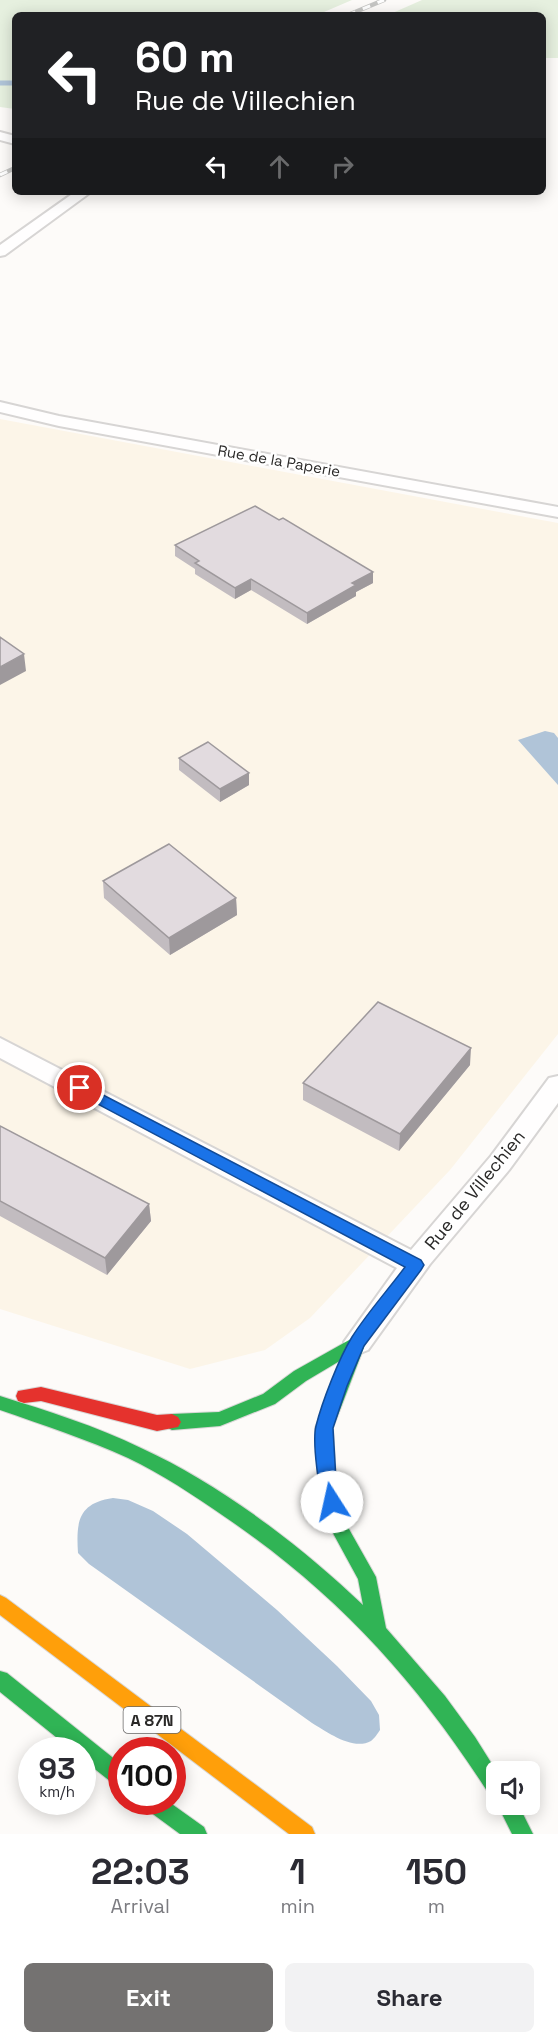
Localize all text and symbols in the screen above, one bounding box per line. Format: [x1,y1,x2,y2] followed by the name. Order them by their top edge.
[135,31,235,84] text: 60 m
[36,36,114,114] icon: left
[135,83,356,118] text: Rue de Villechien
[200,150,233,183] icon: left
[263,150,296,183] icon: ahead
[326,150,359,183] icon: right
[216,440,342,481] street label: Rue de la Paperie
[54,1062,105,1113] pin
[63,1071,96,1104] icon: arrive
[419,1125,530,1254] street label: Rue de Villechien
[300,1470,364,1534] position arrow
[124,1707,180,1733] road number: A 87N
[108,1737,186,1815] speed limit sign: 100
[39,1749,75,1788] text: 93
[486,1761,540,1815] map controls
[486,1761,540,1815] button: sound
[39,1782,75,1801] text: km/h
[91,1849,190,1895] text: 22:03
[290,1849,306,1895] text: 1
[406,1849,467,1895] text: 150
[111,1893,170,1919] text: Arrival
[281,1893,315,1919] text: min
[428,1893,445,1919] text: m
[24,1963,273,2032] button: Exit
[285,1963,534,2032] button: Share

